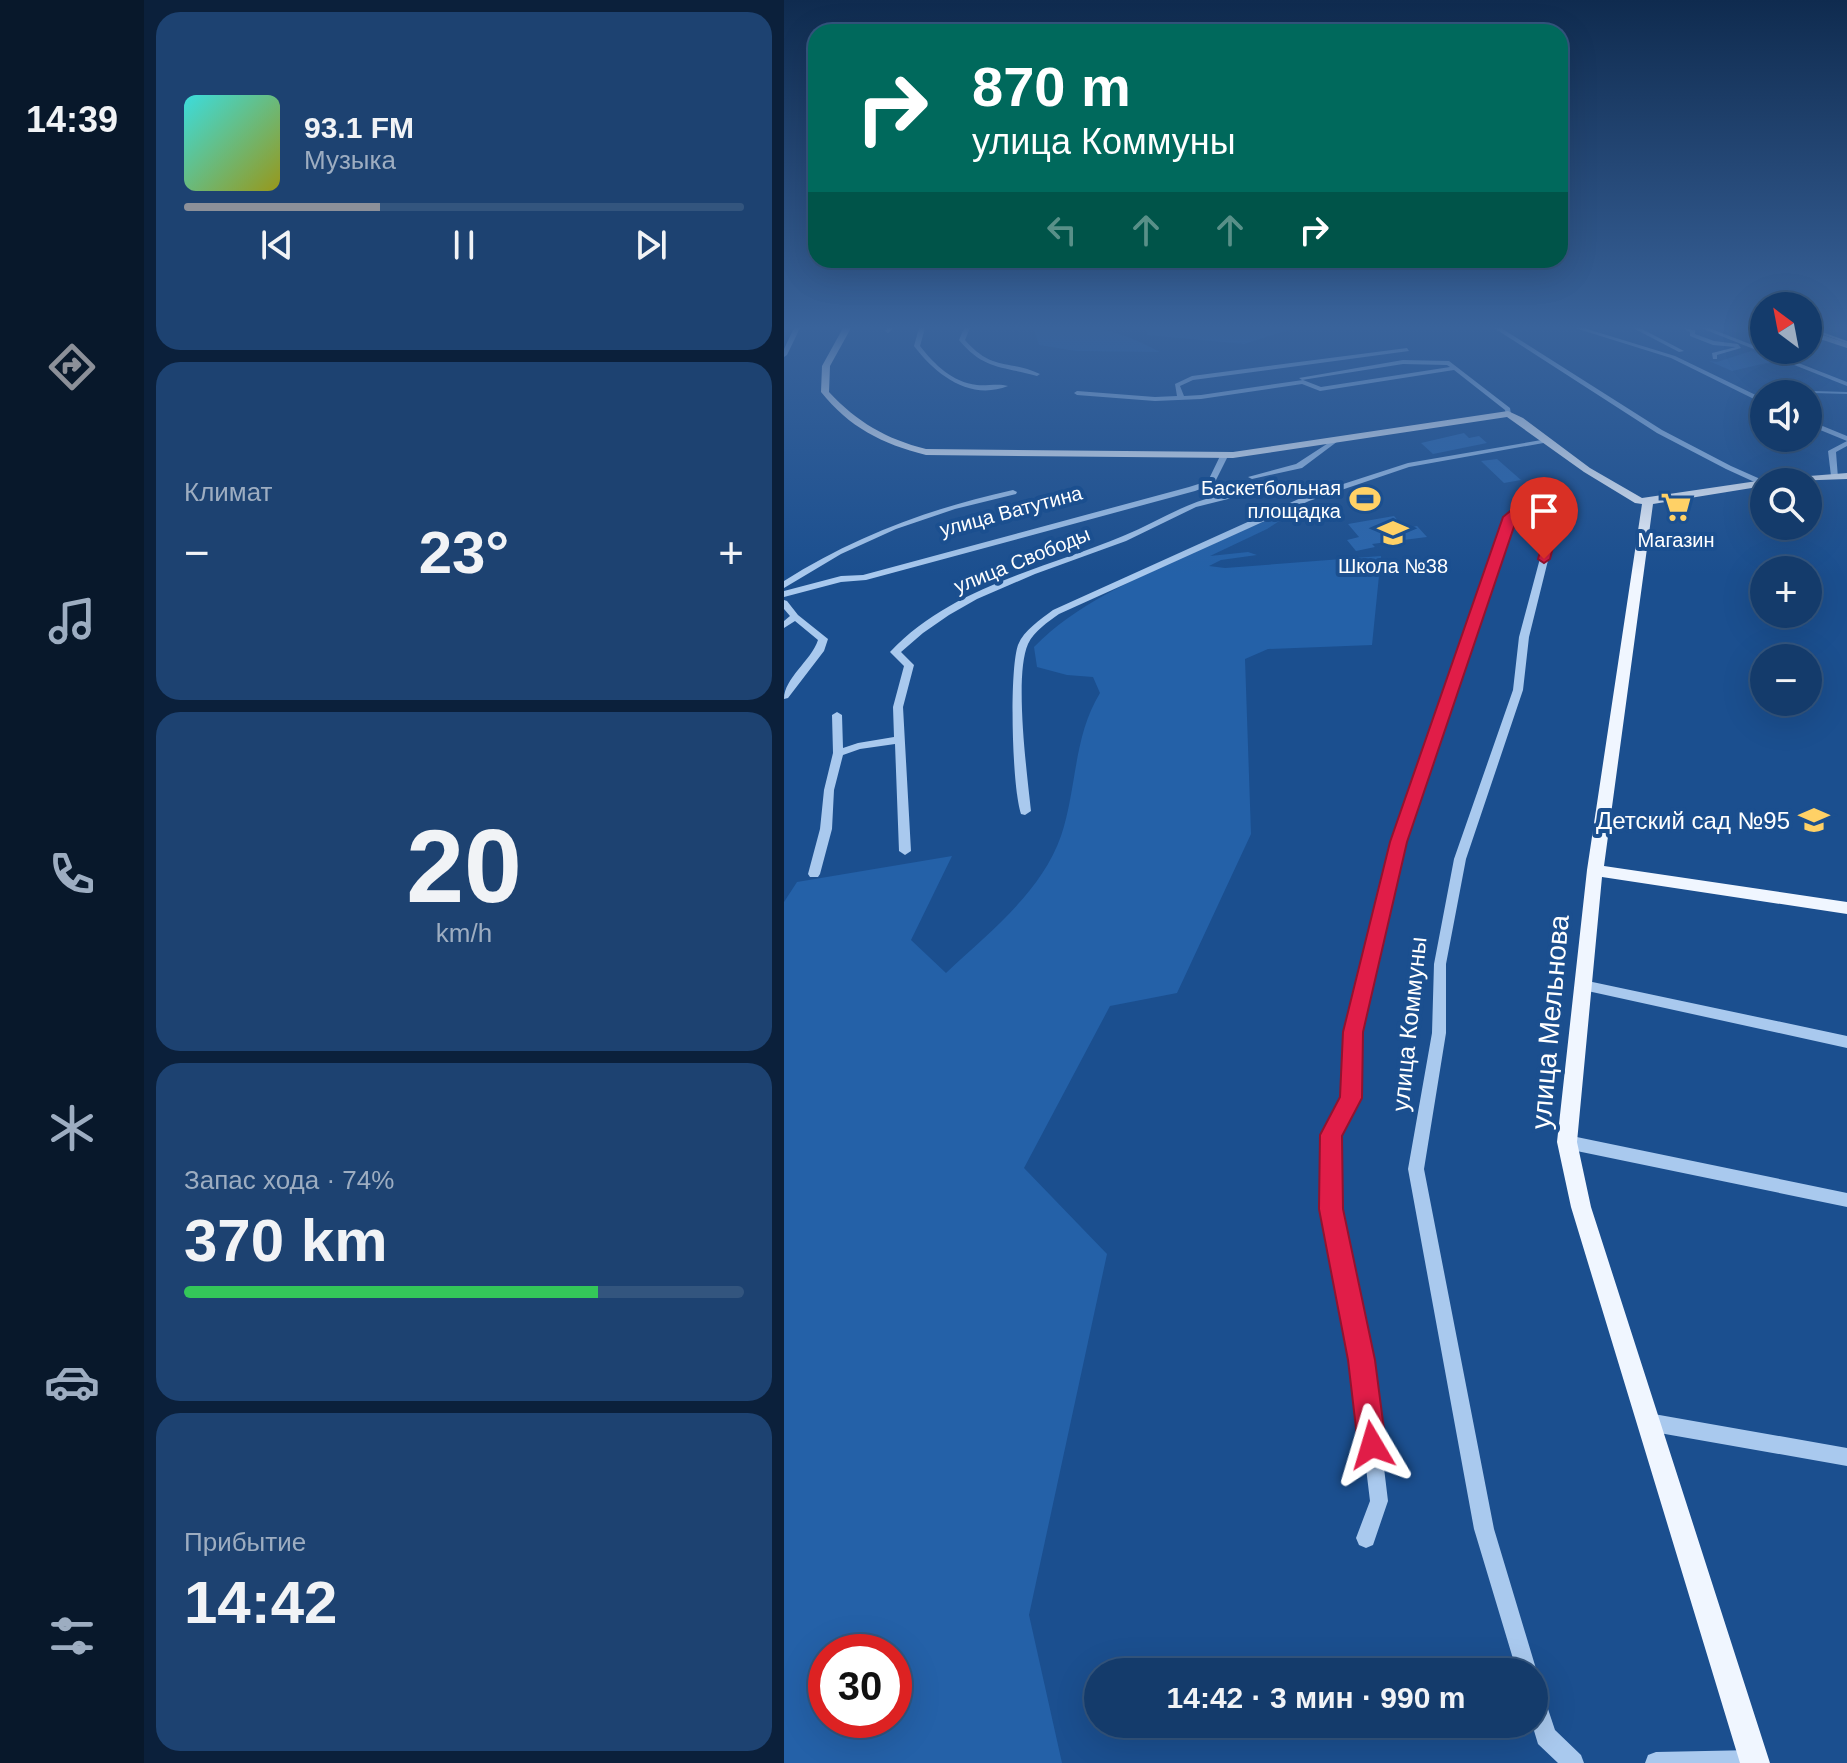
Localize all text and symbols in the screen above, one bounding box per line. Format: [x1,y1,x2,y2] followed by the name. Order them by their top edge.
[972,55,1131,118] text: 870 m
[840,56,944,160] icon: right
[26,99,118,140] text: 14:39
[304,111,414,144] text: 93.1 FM
[972,121,1236,162] text: улица Коммуны
[304,145,396,175] text: Музыка
[1040,208,1084,252] icon: left
[1124,208,1168,252] icon: ahead
[1208,208,1252,252] icon: ahead
[1292,208,1336,252] icon: right
[255,223,299,267] icon: previous
[442,223,486,267] icon: pause
[629,223,673,267] icon: next
[1750,292,1822,364] north arrow
[1750,292,1822,716] map controls
[44,339,100,395] icon: directions
[1750,380,1822,452] button: sound
[1750,468,1822,540] button: search
[184,477,273,507] text: Климат
[1201,477,1342,522] place label: Баскетбольная площадка
[1510,477,1578,559] pin
[937,481,1085,541] street label: улица Ватутина
[1348,482,1382,516] sports icon: Баскетбольная площадка
[1522,489,1566,533] icon: arrive
[1659,490,1693,524] supermarket icon: Магазин
[1376,516,1410,550] school or university icon: Школа №38
[419,519,509,586] text: 23°
[951,523,1093,597] street label: улица Свободы
[184,528,210,577] text: −
[718,528,744,577] text: +
[1637,529,1715,551] place label: Магазин
[1338,555,1448,577] place label: Школа №38
[1750,556,1822,628] button: +
[44,593,100,649] icon: music
[1750,644,1822,716] button: −
[1797,803,1831,837] school or university icon: Детский сад №95
[1596,807,1790,834] place label: Детский сад №95
[406,808,522,924] text: 20
[44,846,100,902] icon: phone
[1525,913,1575,1131] street label: улица Мельнова
[436,918,492,948] text: km/h
[1386,935,1432,1113] street label: улица Коммуны
[44,1100,100,1156] icon: climate
[184,1165,394,1195] text: Запас хода · 74%
[184,1207,388,1274] text: 370 km
[44,1354,100,1410] icon: car
[1330,1403,1414,1487] position arrow
[184,1527,306,1557] text: Прибытие
[184,1569,337,1636] text: 14:42
[44,1608,100,1664] icon: filters
[808,1634,912,1738] speed limit sign: 30
[1167,1681,1465,1714] text: 14:42 · 3 мин · 990 m

